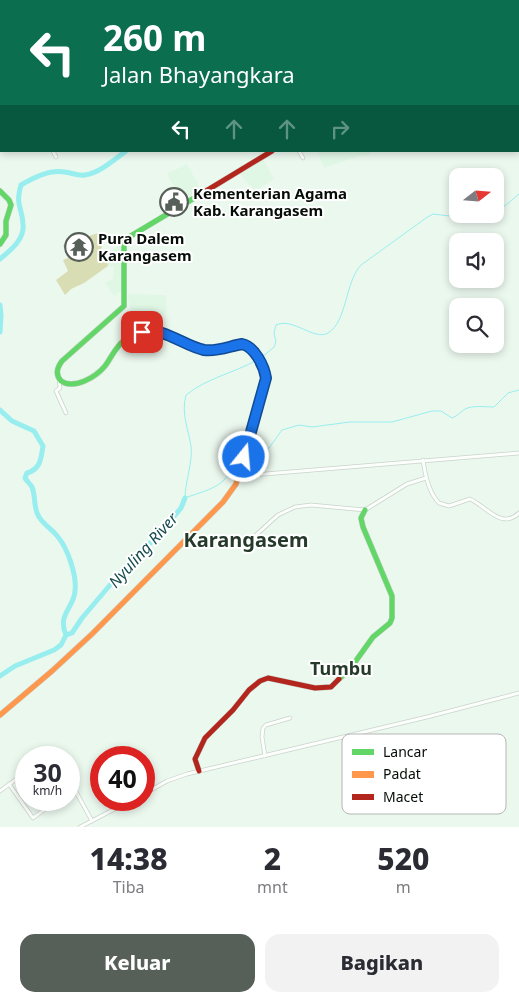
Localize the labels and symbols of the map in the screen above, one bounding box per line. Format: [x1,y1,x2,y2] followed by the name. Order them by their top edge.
[449,168,504,222] north arrow
[193,183,347,220] place label: Kementerian Agama Kab. Karangasem
[159,187,189,217] public building icon: Kementerian Agama Kab. Karangasem
[98,228,192,265] place label: Pura Dalem Karangasem
[64,232,94,262] temple icon: Pura Dalem Karangasem
[121,311,163,353] pin
[217,430,269,482] position arrow
[103,507,183,592] water label: Nyuling River
[184,526,308,553] district label: Karangasem
[310,656,372,680] district label: Tumbu
[342,734,506,814] legend
[383,742,427,761] text: Lancar
[90,746,155,811] speed limit sign: 40
[383,764,421,783] text: Padat
[383,787,423,806] text: Macet

